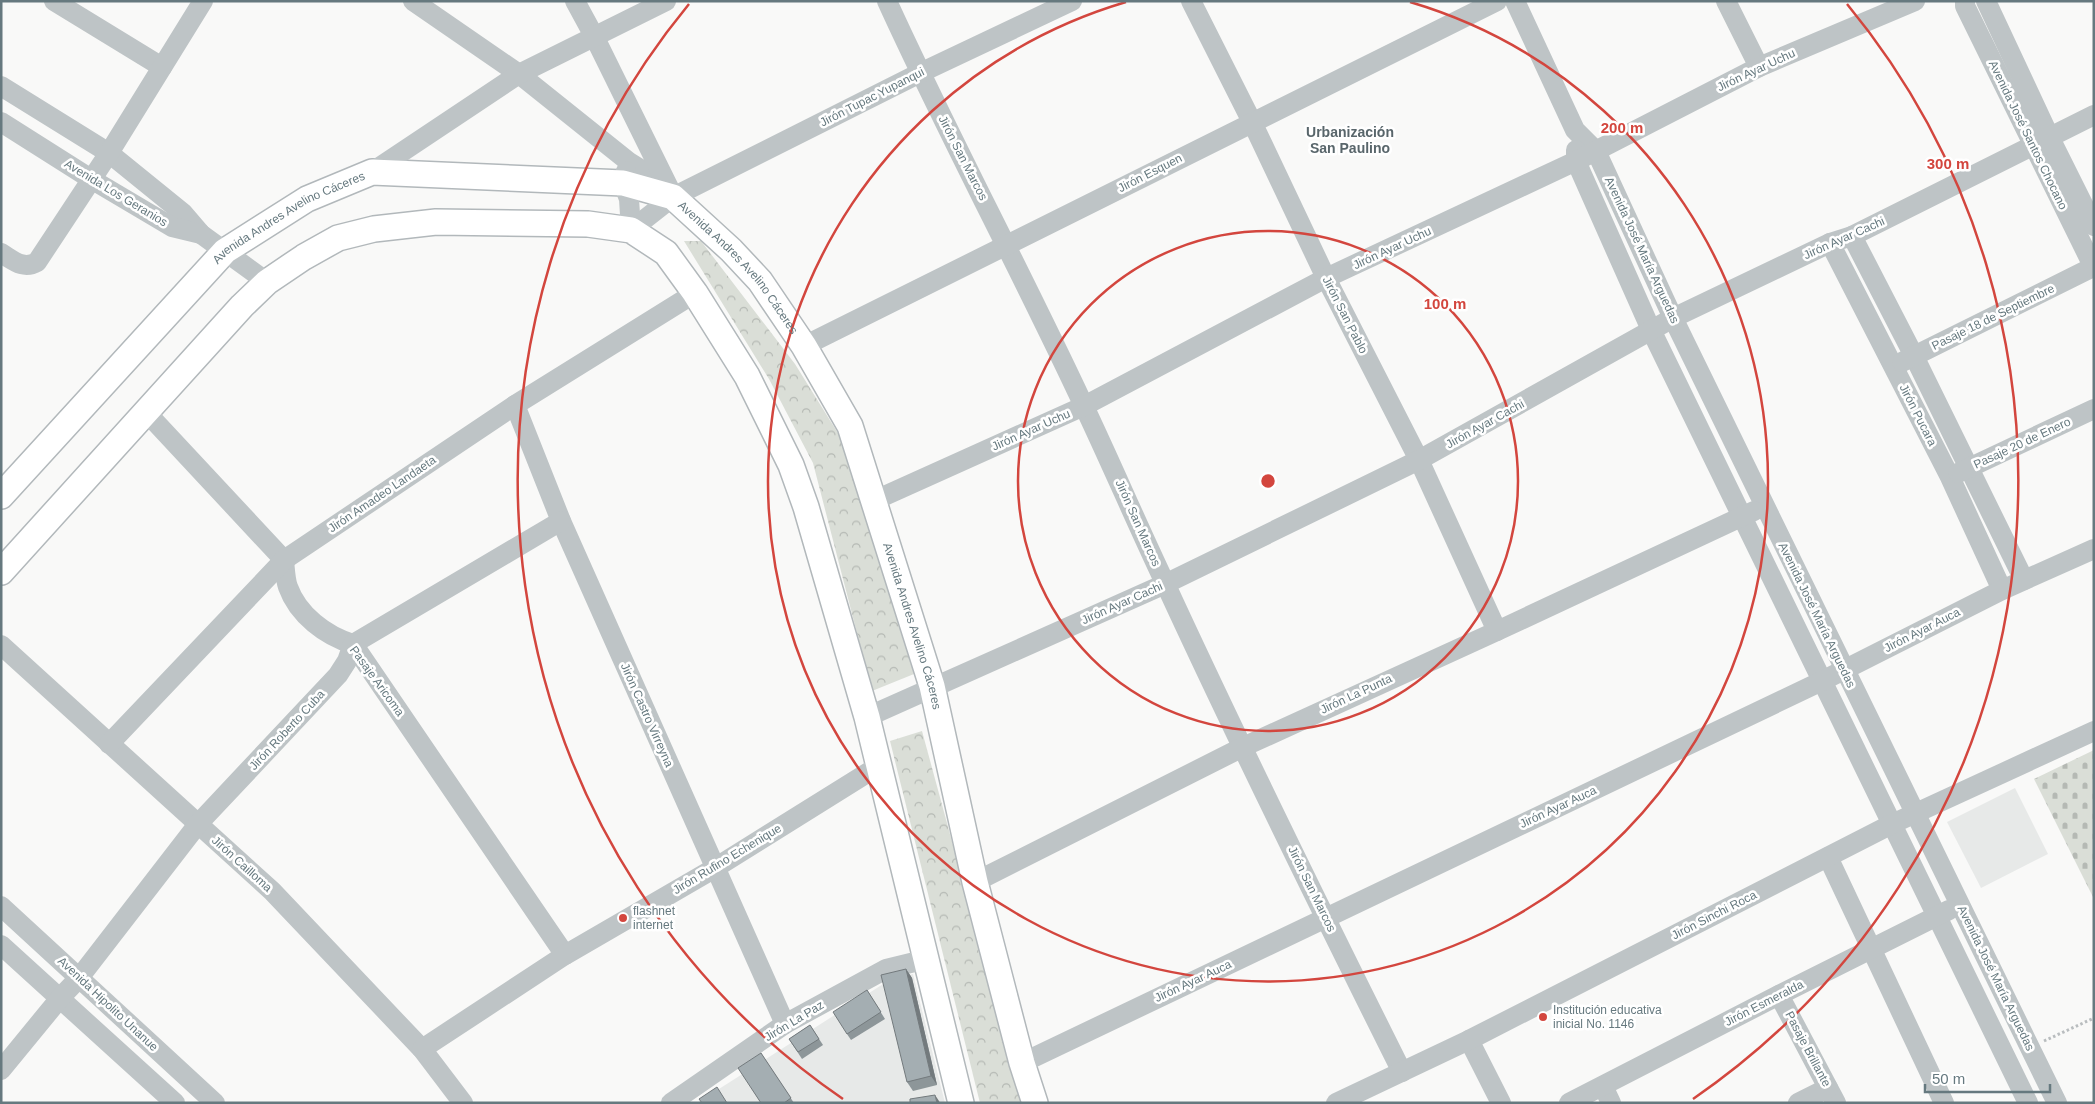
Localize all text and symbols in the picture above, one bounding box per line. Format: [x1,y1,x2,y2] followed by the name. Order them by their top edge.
[1715,46,1797,94] street label: Jirón Ayar Uchu
[1986,58,2070,212] street label: Avenida José Santos Chocano
[817,65,927,129] street label: Jirón Tupac Yupanqui
[936,113,990,203] street label: Jirón San Marcos
[1601,119,1643,136] text: 200 m
[1306,124,1394,156] district label: Urbanización San Paulino
[1116,151,1184,195] street label: Jirón Esquen
[1927,155,1969,172] text: 300 m
[62,157,170,229] street label: Avenida Los Geranios
[210,169,367,267] street label: Avenida Andres Avelino Cáceres
[1602,175,1682,325] street label: Avenida José María Arguedas
[675,198,801,337] street label: Avenida Andres Avelino Cáceres
[1801,214,1887,262] street label: Jirón Ayar Cachi
[1351,224,1433,272] street label: Jirón Ayar Uchu
[1320,274,1371,356] street label: Jirón San Pablo
[1929,281,2057,353] street label: Pasaje 18 de Septiembre
[1424,295,1466,312] text: 100 m
[1896,382,1940,448] street label: Jirón Pucara
[1443,397,1527,451] street label: Jirón Ayar Cachi
[990,406,1072,454] street label: Jirón Ayar Uchu
[1971,414,2073,472] street label: Pasaje 20 de Enero
[326,453,439,535] street label: Jirón Amadeo Landaeta
[1259,472,1277,490] centre of rings
[1113,478,1163,568] street label: Jirón San Marcos
[1776,540,1858,690] street label: Avenida José María Arguedas
[880,541,944,711] street label: Avenida Andres Avelino Cáceres
[1079,579,1165,627] street label: Jirón Ayar Cachi
[1882,605,1963,655] street label: Jirón Ayar Auca
[347,643,407,719] street label: Pasaje Aricoma
[618,661,676,770] street label: Jirón Castro Virreyna
[1318,671,1394,717] street label: Jirón La Punta
[246,687,328,773] street label: Jirón Roberto Cuba
[1517,783,1599,831] street label: Jirón Ayar Auca
[670,821,784,897] street label: Jirón Rufino Echenique
[209,833,275,895] street label: Jirón Cailloma
[1285,844,1339,934] street label: Jirón San Marcos
[1669,887,1759,942] street label: Jirón Sinchi Roca
[1955,903,2037,1053] street label: Avenida José María Arguedas
[633,904,676,932] place label: flashnet internet
[617,912,629,924] marker: flashnet internet
[55,954,161,1054] street label: Avenida Hipolito Unanue
[1152,957,1234,1005] street label: Jirón Ayar Auca
[1722,977,1806,1029] street label: Jirón Esmeralda
[762,998,826,1044] street label: Jirón La Paz
[1553,1003,1662,1031] place label: Institución educativa inicial No. 1146
[1782,1009,1834,1089] street label: Pasaje Brillante
[1537,1011,1549,1023] marker: Institución educativa inicial No. 1146
[1925,1062,2050,1094] scale bar
[1932,1070,1965,1087] text: 50 m

